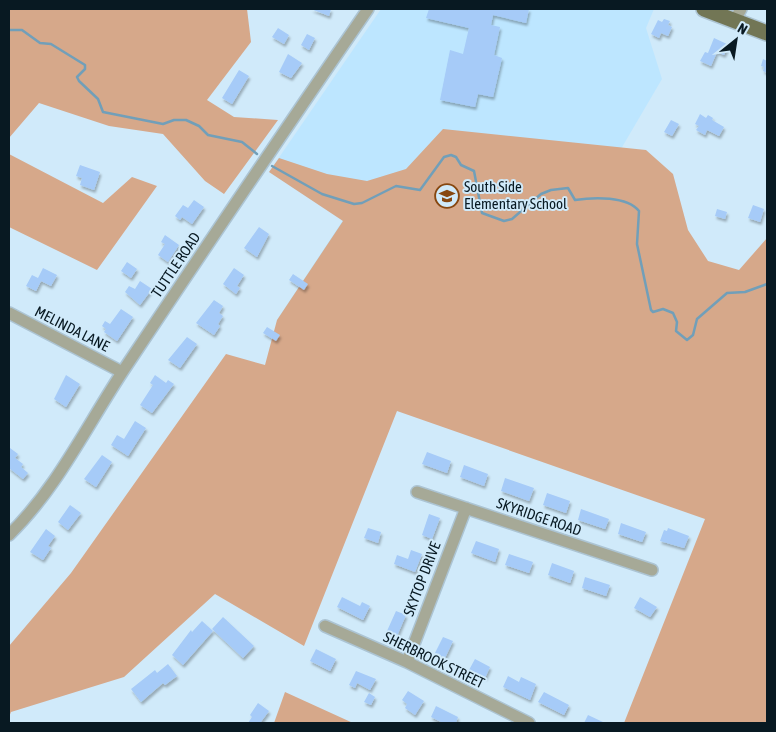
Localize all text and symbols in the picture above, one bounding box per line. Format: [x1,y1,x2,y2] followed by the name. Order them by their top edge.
[711,15,761,65] north arrow
[735,20,750,38] text: N
[464,178,567,212] place label: South Side Elementary School
[434,183,460,209] school or university icon: South Side Elementary School
[148,229,204,300] street label: TUTTLE ROAD
[32,303,113,355] street label: MELINDA LANE
[495,494,584,539] street label: SKYRIDGE ROAD
[400,539,444,618] street label: SKYTOP DRIVE
[381,628,488,691] street label: SHERBROOK STREET

